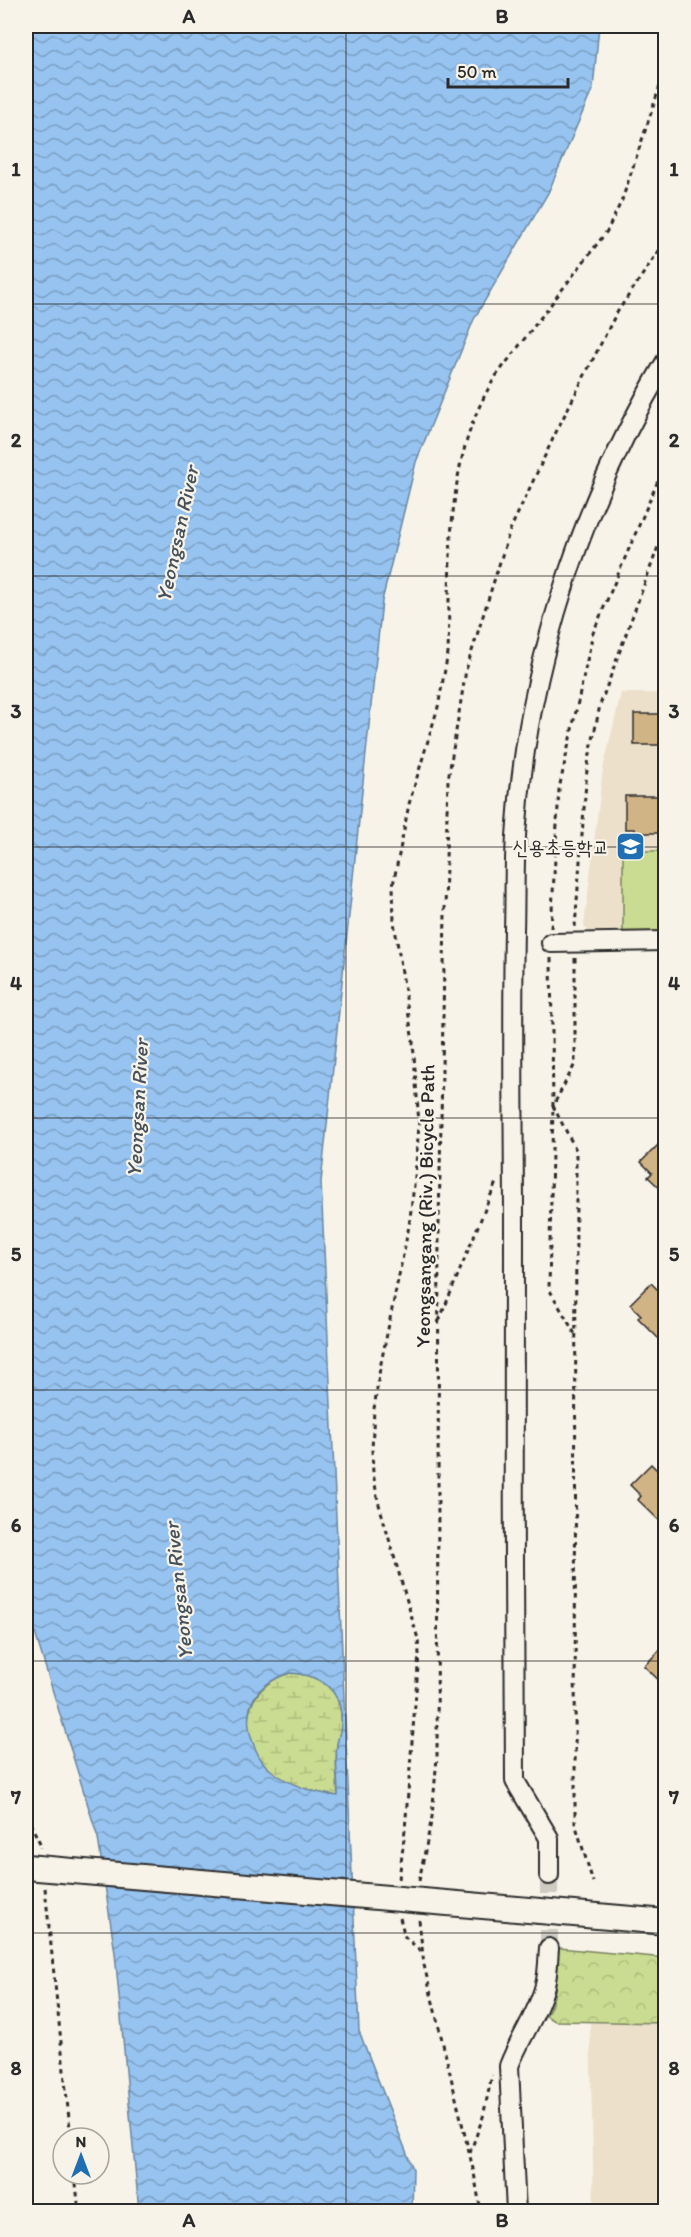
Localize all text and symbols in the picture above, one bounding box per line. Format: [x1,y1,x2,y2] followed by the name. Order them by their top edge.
[182,4,196,28] text: A
[496,4,509,28] text: B
[448,51,568,89] scale bar
[457,61,497,83] text: 50 m
[11,157,21,181] text: 1
[669,157,679,181] text: 1
[11,428,22,452] text: 2
[669,428,680,452] text: 2
[150,461,204,604] water label: Yeongsan River
[11,699,22,723] text: 3
[669,699,680,723] text: 3
[614,831,646,863] school or university icon: 신용초등학교
[512,835,609,859] place label: 신용초등학교
[10,971,22,995] text: 4
[668,971,680,995] text: 4
[121,1036,153,1178] water label: Yeongsan River
[411,1064,439,1348] street label: Yeongsangang (Riv.) Bicycle Path
[11,1242,22,1266] text: 5
[669,1242,680,1266] text: 5
[11,1513,22,1537] text: 6
[669,1513,680,1537] text: 6
[158,1518,198,1661] water label: Yeongsan River
[10,1785,21,1809] text: 7
[668,1785,679,1809] text: 7
[11,2056,22,2080] text: 8
[669,2056,680,2080] text: 8
[51,2126,111,2186] north arrow
[76,2132,86,2151] text: N
[182,2208,196,2232] text: A
[496,2208,509,2232] text: B

